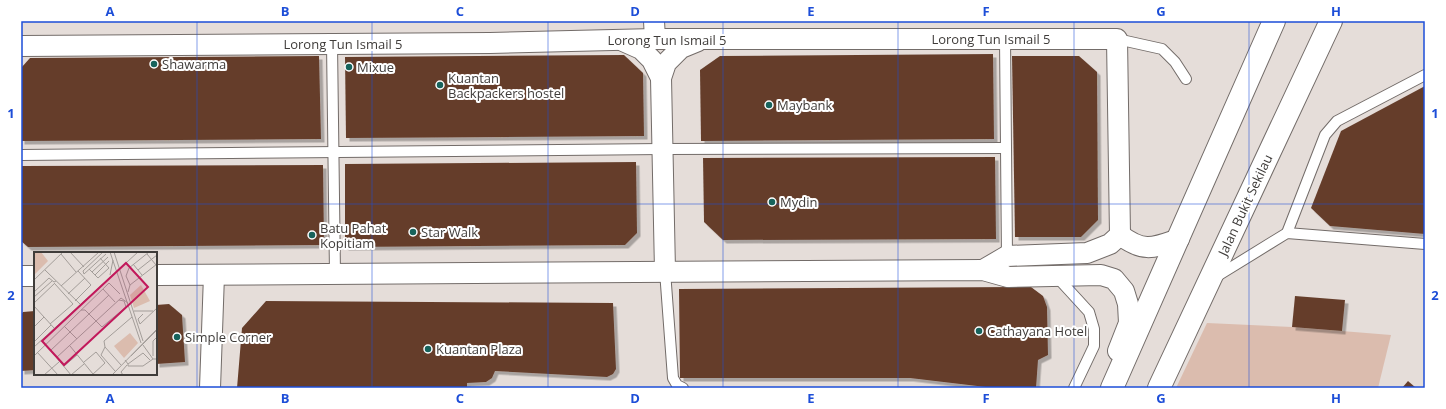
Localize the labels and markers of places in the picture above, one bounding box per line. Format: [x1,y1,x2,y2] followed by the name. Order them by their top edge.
[162,55,226,73] place label: Shawarma
[357,58,394,76] place label: Mixue
[149,59,159,69] marker: Shawarma
[344,62,354,72] marker: Mixue
[448,69,564,102] place label: Kuantan Backpackers hostel
[435,80,445,90] marker: Kuantan Backpackers hostel
[777,96,833,114] place label: Maybank
[764,100,774,110] marker: Maybank
[780,193,817,211] place label: Mydin
[767,197,777,207] marker: Mydin
[320,219,387,252] place label: Batu Pahat Kopitiam
[421,223,478,241] place label: Star Walk
[408,227,418,237] marker: Star Walk
[307,230,317,240] marker: Batu Pahat Kopitiam
[987,322,1087,340] place label: Cathayana Hotel
[974,326,984,336] marker: Cathayana Hotel
[185,328,272,346] place label: Simple Corner
[172,332,182,342] marker: Simple Corner
[436,340,522,358] place label: Kuantan Plaza
[423,344,433,354] marker: Kuantan Plaza

